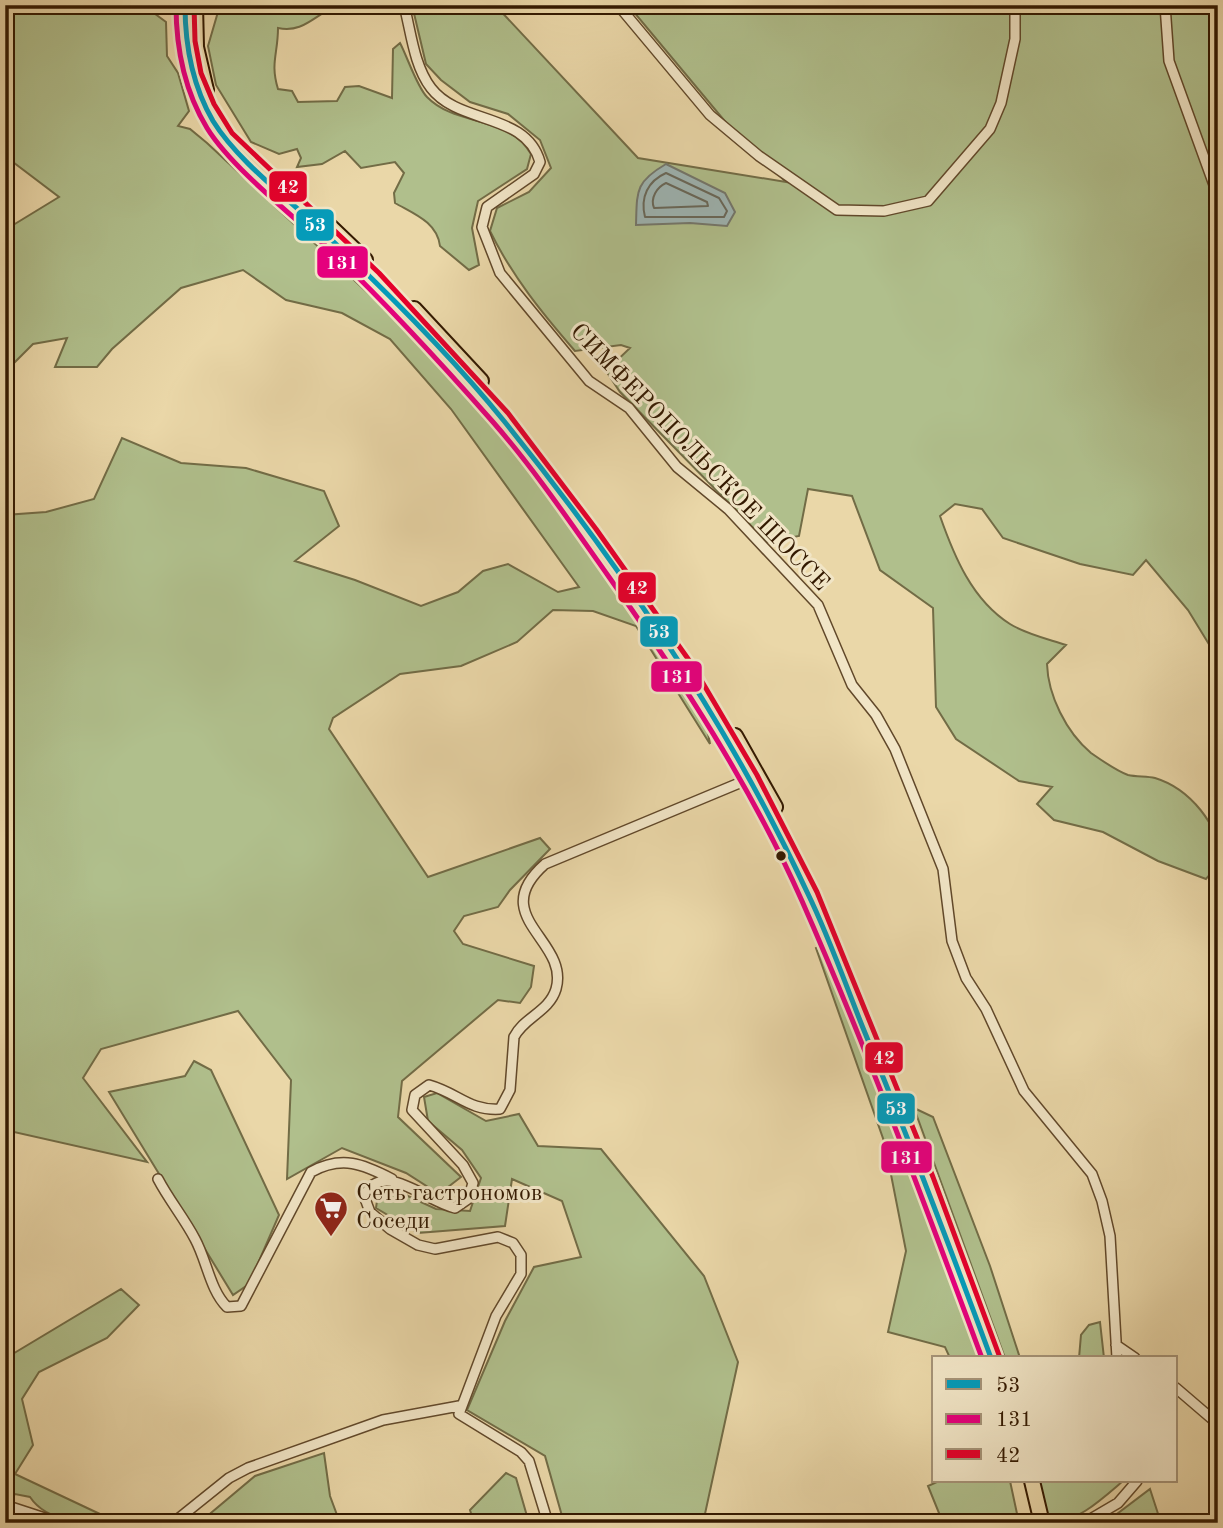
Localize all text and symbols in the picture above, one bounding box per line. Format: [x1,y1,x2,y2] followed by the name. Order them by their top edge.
[268,170,308,203] line badge: 42
[277,179,299,198] text: 42
[295,208,335,242] line badge: 53
[304,217,326,236] text: 53
[316,245,369,279] line badge: 131
[325,255,359,274] text: 131
[565,320,833,596] street label: СИМФЕРОПОЛЬСКОЕ ШОССЕ
[617,571,657,604] line badge: 42
[626,580,648,599] text: 42
[639,615,679,648] line badge: 53
[648,624,670,643] text: 53
[650,660,703,693] line badge: 131
[660,669,694,688] text: 131
[774,849,788,863] unlabelled marker
[864,1041,904,1074] line badge: 42
[873,1050,895,1069] text: 42
[876,1092,916,1125] line badge: 53
[885,1101,907,1120] text: 53
[880,1140,933,1174] line badge: 131
[889,1150,923,1169] text: 131
[356,1182,542,1234] place label: Сеть гастрономов Соседи
[312,1189,350,1238] supermarket icon: Сеть гастрономов Соседи
[932,1356,1178,1482] legend
[996,1376,1020,1397] text: 53
[996,1410,1033,1431] text: 131
[996,1446,1020,1467] text: 42

